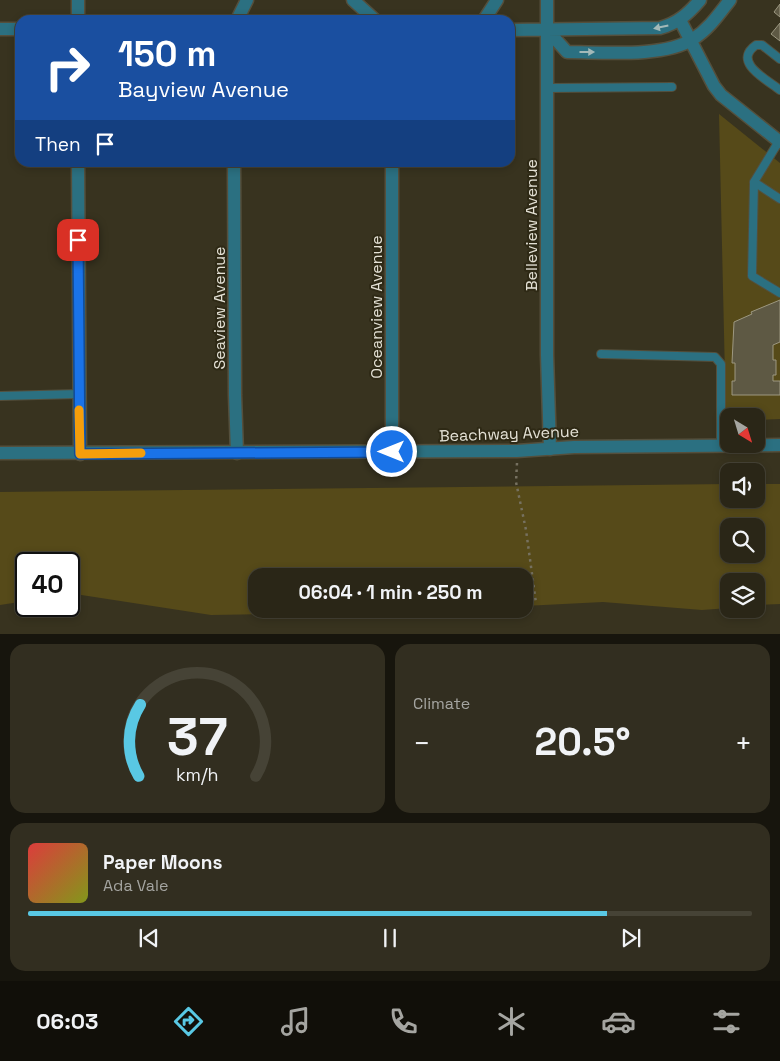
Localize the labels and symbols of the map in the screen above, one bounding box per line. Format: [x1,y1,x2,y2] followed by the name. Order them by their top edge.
[654,23,669,31] one-way arrow
[579,48,595,56] one-way arrow
[521,159,542,291] street label: Belleview Avenue
[57,219,99,261] pin
[366,235,387,379] street label: Oceanview Avenue
[209,246,230,370] street label: Seaview Avenue
[720,408,765,452] north arrow
[439,421,579,446] street label: Beachway Avenue
[365,425,417,477] position arrow
[15,552,80,617] speed limit sign: 40

